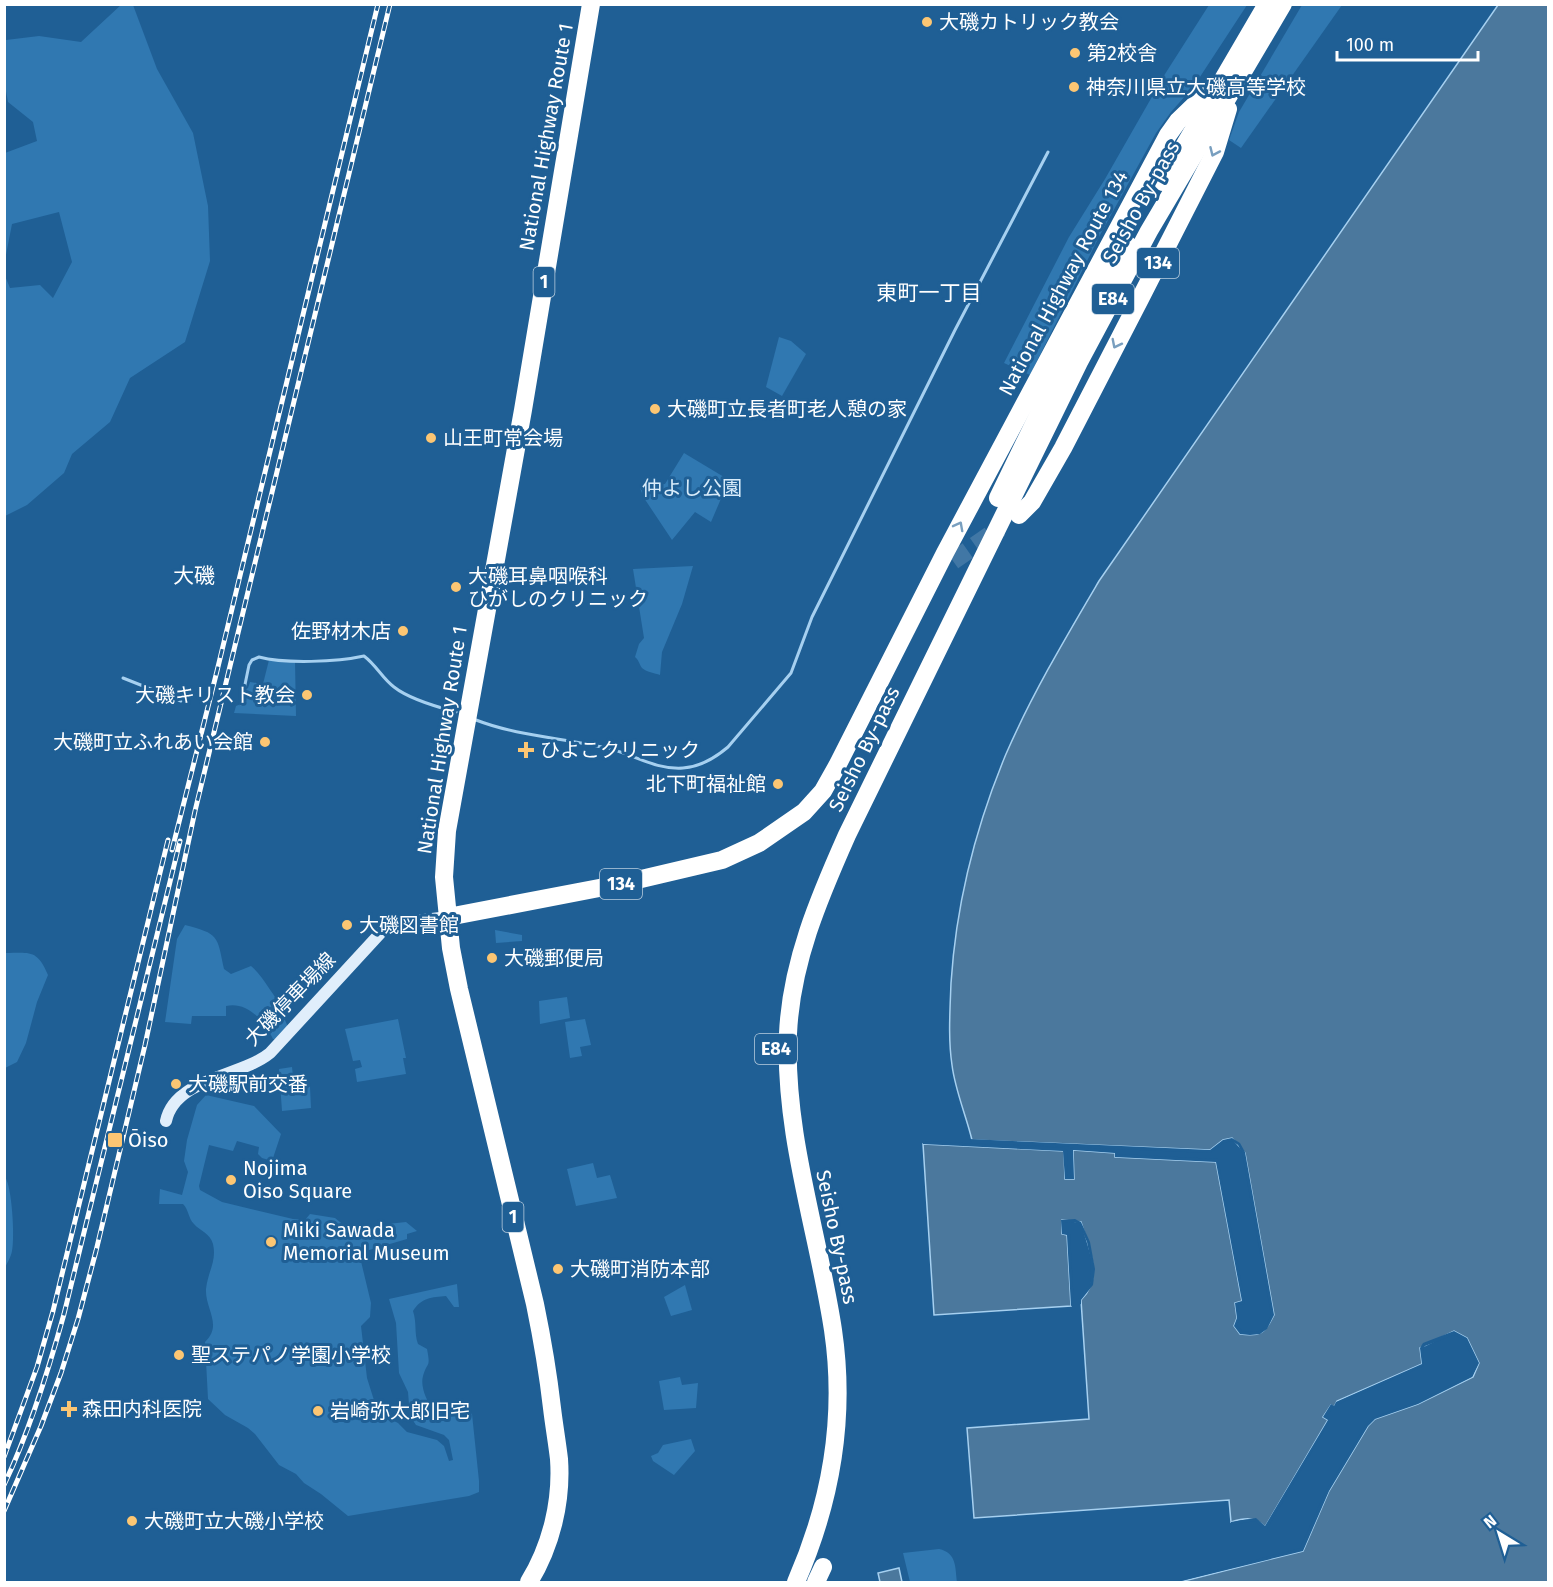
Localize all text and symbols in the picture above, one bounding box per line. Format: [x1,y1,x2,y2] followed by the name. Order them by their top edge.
[939,10,1119,34] place label: 大磯カトリック教会
[920,15,934,29] marker: 大磯カトリック教会
[514,21,578,253] street label: National Highway Route 1
[1337,24,1478,62] scale bar
[1346,34,1394,56] text: 100 m
[1087,41,1157,65] place label: 第2校舎
[1068,46,1082,60] marker: 第2校舎
[1086,75,1306,99] place label: 神奈川県立大磯高等学校
[1067,80,1081,94] marker: 神奈川県立大磯高等学校
[1097,137,1185,267] street label: Seisho By-pass
[1209,145,1221,156] one-way arrow
[993,166,1133,400] street label: National Highway Route 134
[1137,248,1179,278] road number: 134
[534,267,554,297] road number: 1
[877,280,982,306] district label: 東町一丁目
[1092,284,1134,314] road number: E84
[1112,338,1123,349] one-way arrow
[667,397,907,421] place label: 大磯町立長者町老人憩の家
[648,402,662,416] marker: 大磯町立長者町老人憩の家
[443,426,563,450] place label: 山王町常会場
[424,431,438,445] marker: 山王町常会場
[642,476,742,500] park label: 仲よし公園
[952,522,963,533] one-way arrow
[173,563,215,589] district label: 大磯
[468,564,648,611] place label: 大磯耳鼻咽喉科 ひがしのクリニック
[449,580,463,594] marker: 大磯耳鼻咽喉科 ひがしのクリニック
[291,619,391,643] place label: 佐野材木店
[396,624,410,638] marker: 佐野材木店
[412,624,472,856] street label: National Highway Route 1
[135,683,295,707] place label: 大磯キリスト教会
[823,683,905,815] street label: Seisho By-pass
[300,688,314,702] marker: 大磯キリスト教会
[53,730,253,754] place label: 大磯町立ふれあい会館
[258,735,272,749] marker: 大磯町立ふれあい会館
[540,738,700,762] place label: ひよこクリニック
[517,741,535,759] marker: ひよこクリニック
[646,772,766,796] place label: 北下町福祉館
[771,777,785,791] marker: 北下町福祉館
[600,869,642,899] road number: 134
[359,913,459,937] place label: 大磯図書館
[340,918,354,932] marker: 大磯図書館
[504,946,604,970] place label: 大磯郵便局
[240,948,340,1050] street label: 大磯停車場線
[485,951,499,965] marker: 大磯郵便局
[755,1034,797,1064] road number: E84
[188,1072,308,1096] place label: 大磯駅前交番
[169,1077,183,1091] marker: 大磯駅前交番
[128,1128,169,1152] place label: Ōiso
[106,1131,124,1149] marker: Ōiso
[243,1156,352,1203] place label: Nojima Oiso Square
[811,1168,863,1306] street label: Seisho By-pass
[224,1173,238,1187] marker: Nojima Oiso Square
[502,1202,524,1232] road number: 1
[283,1218,450,1265] place label: Miki Sawada Memorial Museum
[264,1235,278,1249] marker: Miki Sawada Memorial Museum
[570,1257,710,1281] place label: 大磯町消防本部
[551,1262,565,1276] marker: 大磯町消防本部
[191,1343,391,1367] place label: 聖ステパノ学園小学校
[172,1348,186,1362] marker: 聖ステパノ学園小学校
[82,1397,202,1421] place label: 森田内科医院
[330,1399,470,1423] place label: 岩崎弥太郎旧宅
[60,1400,78,1418] marker: 森田内科医院
[311,1404,325,1418] marker: 岩崎弥太郎旧宅
[1469,1503,1529,1563] north arrow
[144,1509,324,1533] place label: 大磯町立大磯小学校
[1480,1511,1500,1532] text: N
[125,1514,139,1528] marker: 大磯町立大磯小学校

